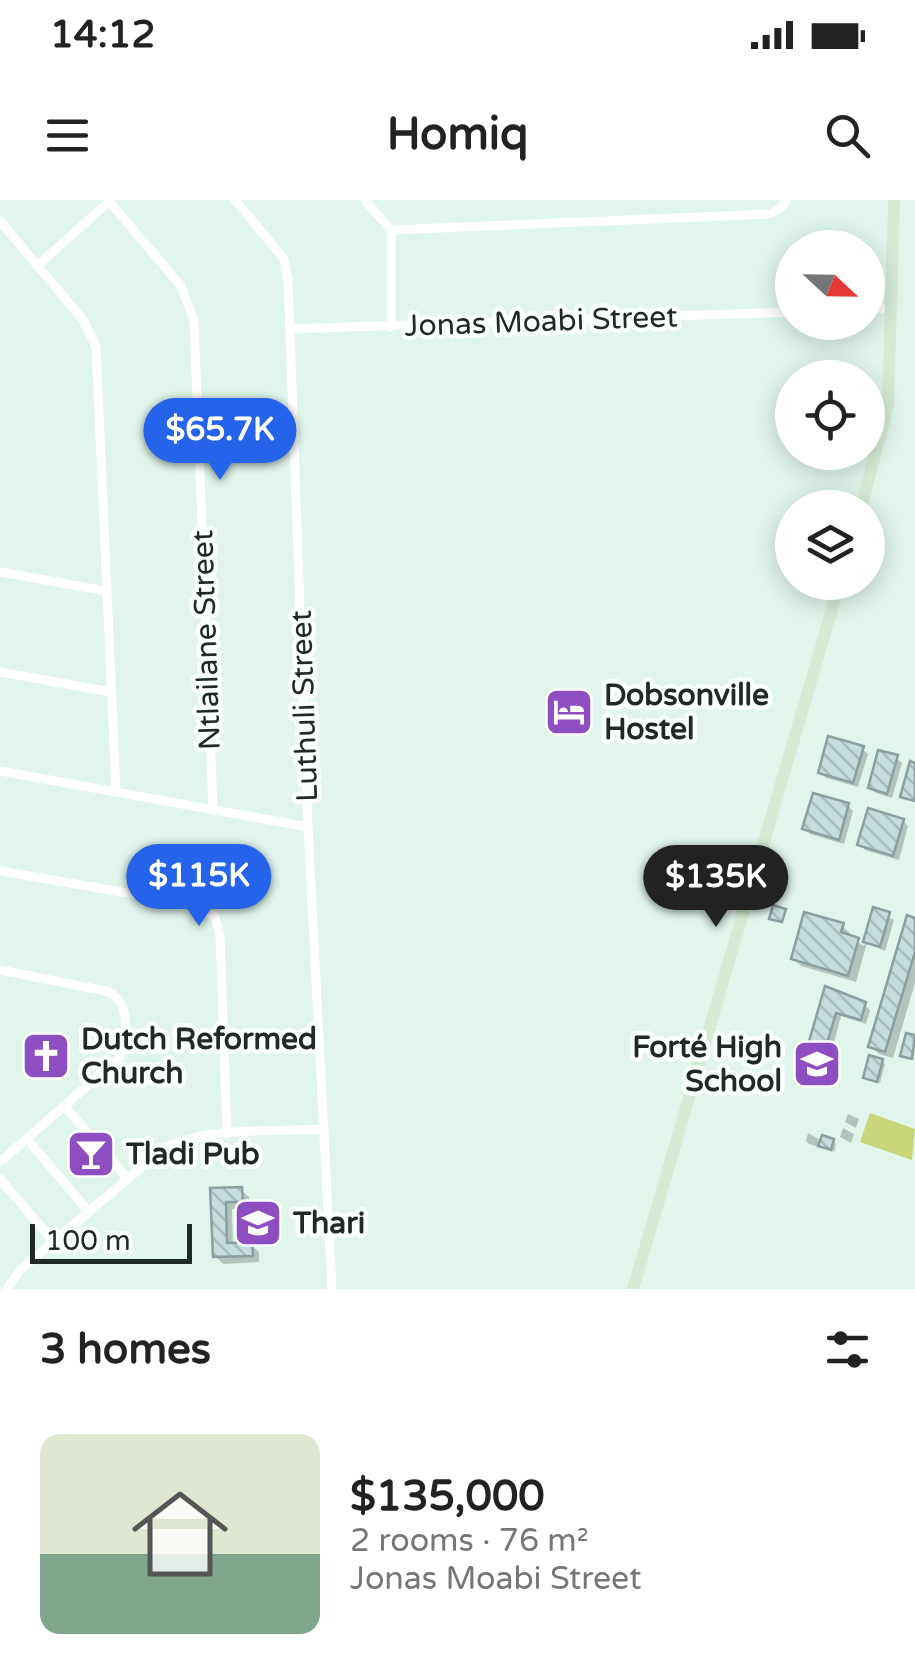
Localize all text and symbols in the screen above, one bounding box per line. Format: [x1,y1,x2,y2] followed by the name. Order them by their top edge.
[50,12,155,58] text: 14:12
[40,108,95,163] icon: menu
[387,108,528,162] text: Homiq
[820,108,875,163] icon: search
[775,230,885,340] north arrow
[775,230,885,600] map controls
[404,298,678,345] street label: Jonas Moabi Street
[775,360,885,470] button: locate
[139,398,301,483] pin: $65.7K
[165,411,275,449] text: $65.7K
[775,490,885,600] button: layers
[184,529,229,751] street label: Ntlailane Street
[283,609,326,803] street label: Luthuli Street
[604,677,769,748] place label: Dobsonville Hostel
[543,686,595,738] hotel icon: Dobsonville Hostel
[129,844,269,929] pin: $115K
[646,845,786,930] pin: $135K
[148,857,250,895] text: $115K
[665,858,767,896] text: $135K
[81,1021,317,1092] place label: Dutch Reformed Church
[632,1029,782,1100] place label: Forté High School
[20,1030,72,1082] church icon: Dutch Reformed Church
[791,1038,843,1090] school or university icon: Forté High School
[65,1128,117,1180] bar icon: Tladi Pub
[125,1136,260,1173] place label: Tladi Pub
[232,1197,284,1249] school or university icon: Thari
[292,1205,365,1242] place label: Thari
[30,1219,192,1264] scale bar
[45,1224,131,1258] text: 100 m
[820,1322,875,1377] icon: filters
[40,1324,211,1375] text: 3 homes
[350,1471,545,1522] text: $135,000
[120,1474,240,1594] icon: home
[350,1522,589,1560] text: 2 rooms · 76 m²
[350,1560,641,1598] text: Jonas Moabi Street

